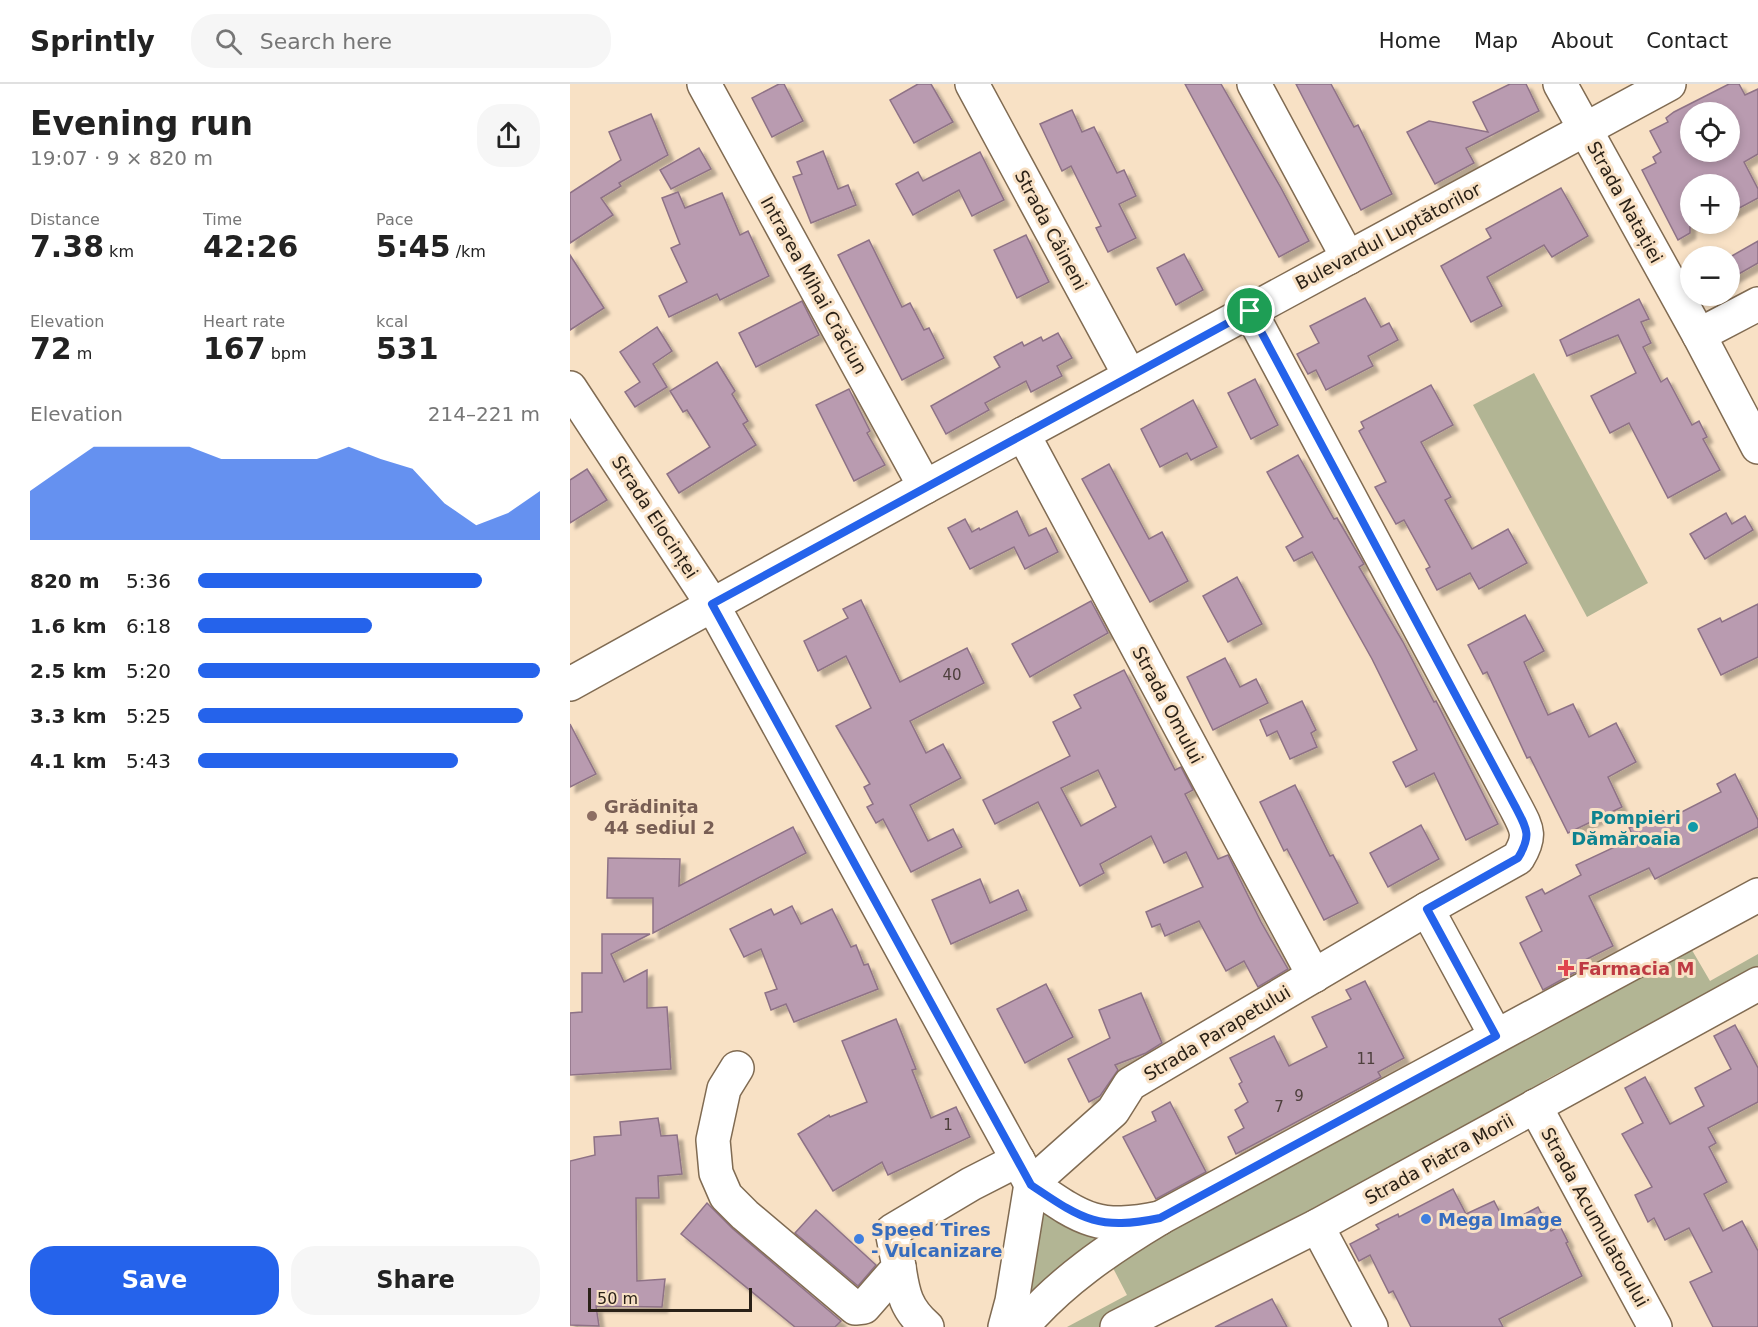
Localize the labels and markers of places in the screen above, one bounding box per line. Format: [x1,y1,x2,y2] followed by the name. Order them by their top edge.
[1224,285,1275,336] pin
[604,796,715,838] place label: Grădinița 44 sediul 2
[1571,807,1681,849] place label: Pompieri Dămăroaia
[585,809,599,823] marker: Grădinița 44 sediul 2
[1686,820,1700,834] marker: Pompieri Dămăroaia
[1578,958,1694,979] place label: Farmacia M
[1559,961,1573,975] marker: Farmacia M
[1438,1209,1562,1230] place label: Mega Image
[1419,1212,1433,1226] marker: Mega Image
[871,1219,1003,1261] place label: Speed Tires - Vulcanizare
[852,1232,866,1246] marker: Speed Tires - Vulcanizare

